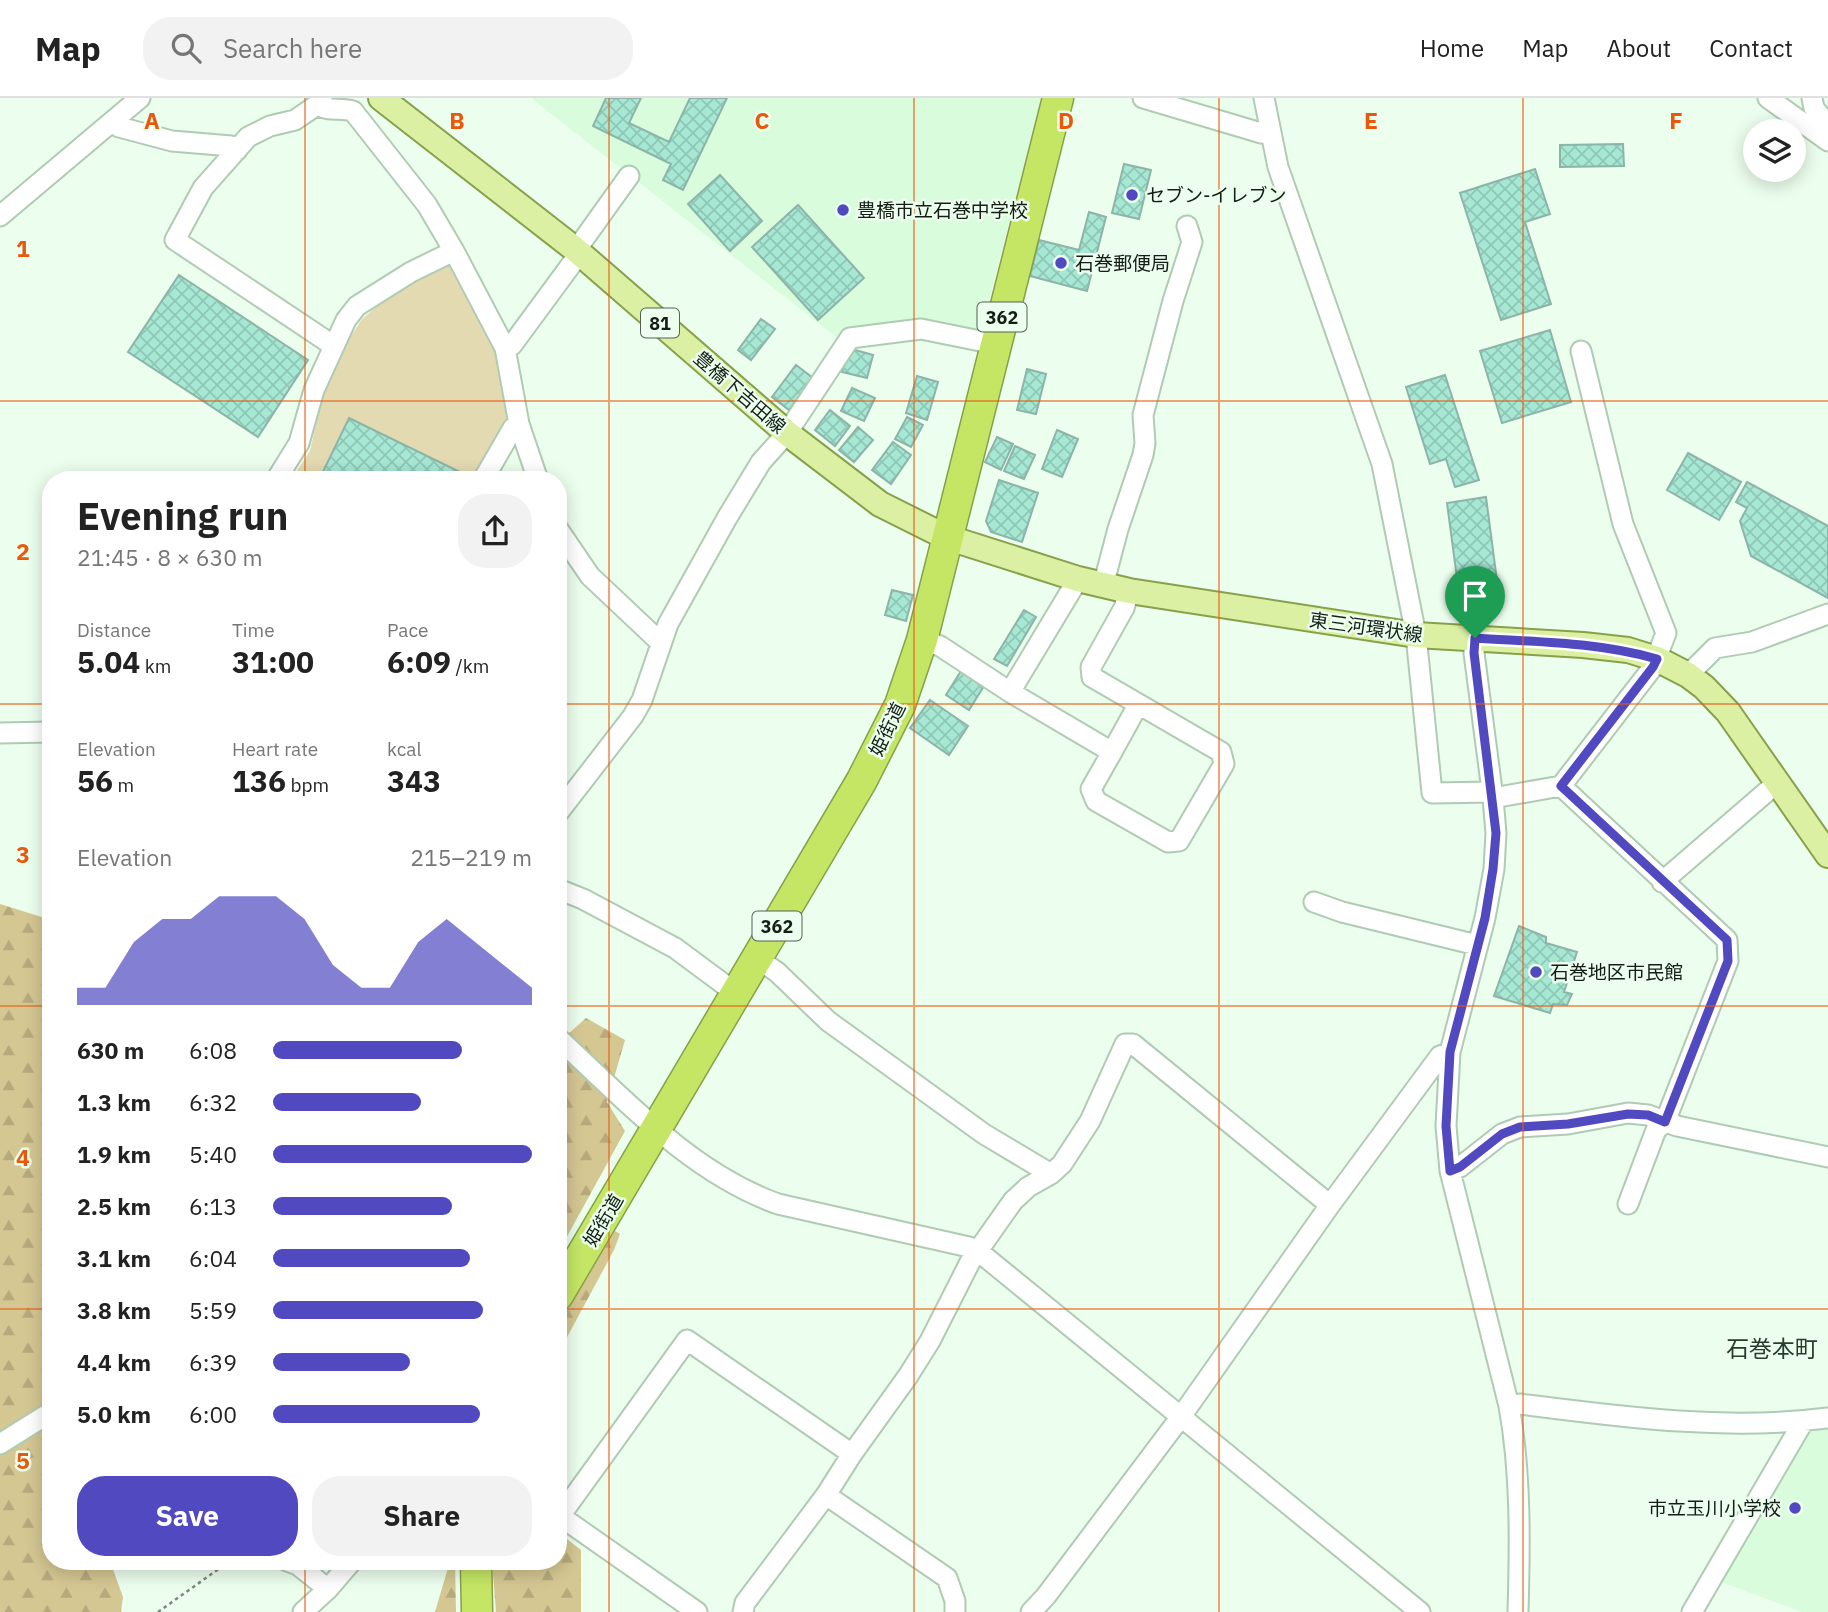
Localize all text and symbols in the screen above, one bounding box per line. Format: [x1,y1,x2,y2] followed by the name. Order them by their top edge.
[143,17,633,80] search box
[35,27,101,70] text: Map
[167,29,205,67] icon: search
[223,31,362,65] text: Search here
[1420,32,1484,64] text: Home
[1522,32,1568,64] text: Map
[1606,32,1671,64] text: About
[1709,32,1793,64] text: Contact
[144,105,160,135] text: A
[449,105,465,135] text: B
[755,105,770,135] text: C
[1058,105,1074,135] text: D
[1364,105,1378,135] text: E
[1669,105,1683,135] text: F
[1743,119,1806,182] map controls
[1743,119,1806,182] button: layers
[1146,183,1287,207] place label: セブン-イレブン
[1124,187,1140,203] marker: セブン-イレブン
[857,198,1028,222] place label: 豊橋市立石巻中学校
[835,202,851,218] marker: 豊橋市立石巻中学校
[16,233,30,263] text: 1
[1075,251,1170,275] place label: 石巻郵便局
[1053,255,1069,271] marker: 石巻郵便局
[978,302,1026,331] road number: 362
[641,308,679,338] road number: 81
[689,346,791,438] street label: 豊橋下吉田線
[77,491,288,540] text: Evening run
[458,494,532,568] button: share
[16,536,30,566] text: 2
[77,542,263,572] text: 21:45 · 8 × 630 m
[1445,566,1505,638] pin
[1456,577,1494,615] icon: arrive
[1308,607,1424,647] street label: 東三河環状線
[77,618,151,642] text: Distance
[232,618,275,642] text: Time
[387,618,428,642] text: Pace
[77,642,140,681] text: 5.04
[232,642,314,681] text: 31:00
[387,642,451,681] text: 6:09
[140,654,171,678] text: km
[451,654,489,678] text: /km
[864,698,910,760] street label: 姫街道
[77,737,156,761] text: Elevation
[232,737,318,761] text: Heart rate
[387,737,422,761] text: kcal
[77,761,113,800] text: 56
[232,761,286,800] text: 136
[387,761,441,800] text: 343
[113,773,134,797] text: m
[286,773,329,797] text: bpm
[16,839,30,869] text: 3
[77,842,172,872] text: Elevation
[410,842,532,872] text: 215–219 m
[752,912,802,940] road number: 362
[1550,960,1683,984] place label: 石巻地区市民館
[1528,964,1544,980] marker: 石巻地区市民館
[77,1035,144,1065] text: 630 m
[189,1035,237,1065] text: 6:08
[77,1087,151,1117] text: 1.3 km
[189,1087,237,1117] text: 6:32
[77,1139,151,1169] text: 1.9 km
[189,1139,237,1169] text: 5:40
[16,1142,30,1172] text: 4
[578,1189,628,1251] street label: 姫街道
[77,1191,151,1221] text: 2.5 km
[189,1191,237,1221] text: 6:13
[77,1243,151,1273] text: 3.1 km
[189,1243,237,1273] text: 6:04
[77,1295,151,1325] text: 3.8 km
[189,1295,237,1325] text: 5:59
[1726,1333,1818,1363] district label: 石巻本町
[77,1347,151,1377] text: 4.4 km
[189,1347,237,1377] text: 6:39
[77,1399,151,1429] text: 5.0 km
[189,1399,237,1429] text: 6:00
[16,1445,30,1475] text: 5
[77,1476,298,1556] button: Save
[312,1476,532,1556] button: Share
[1648,1496,1781,1520] place label: 市立玉川小学校
[1787,1500,1803,1516] marker: 市立玉川小学校

